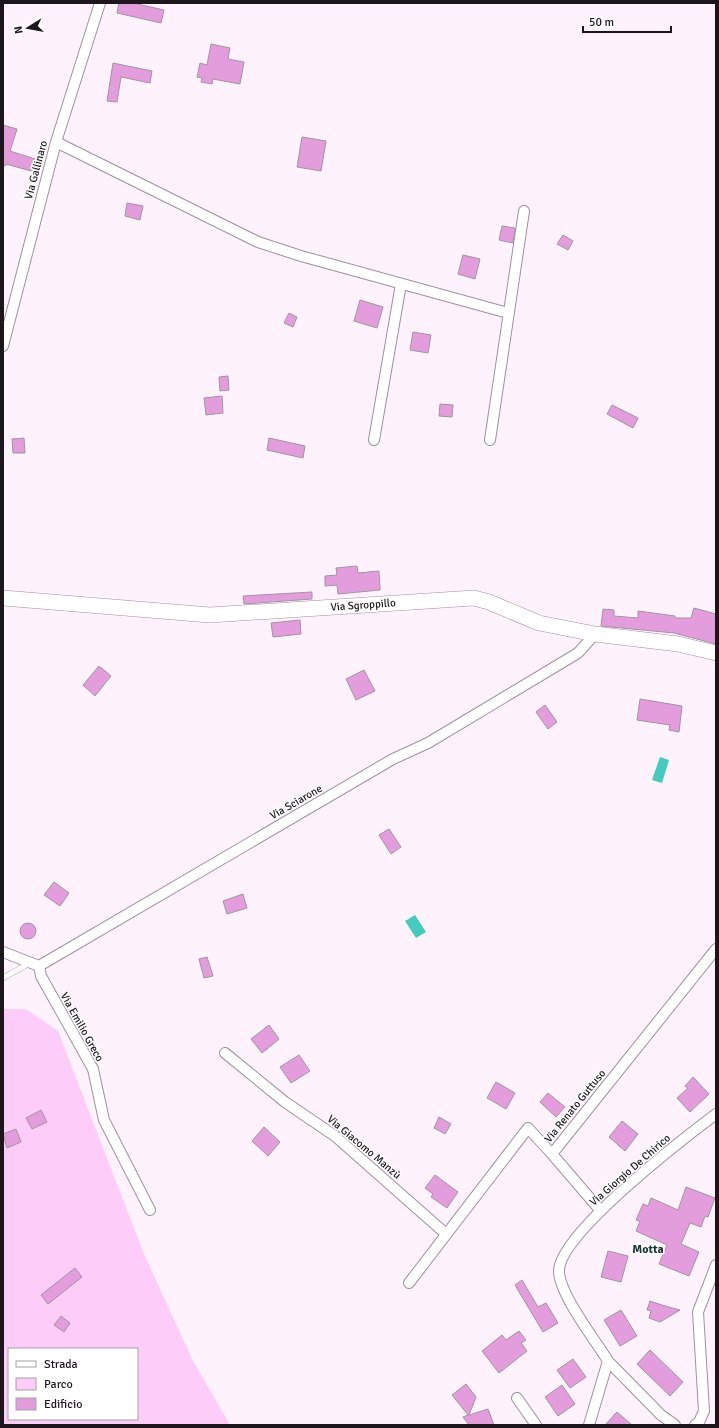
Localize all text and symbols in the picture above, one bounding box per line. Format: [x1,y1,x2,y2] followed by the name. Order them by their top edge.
[8,8,48,48] north arrow
[583,8,671,34] scale bar
[589,15,614,30] text: 50 m
[12,25,26,35] text: N
[22,139,50,201] street label: Via Gallinaro
[330,596,396,614] street label: Via Sgroppillo
[267,782,325,822] street label: Via Sciarone
[58,990,106,1064] street label: Via Emilio Greco
[542,1067,609,1145] street label: Via Renato Guttuso
[325,1112,403,1182] street label: Via Giacomo Manzù
[587,1131,673,1209] street label: Via Giorgio De Chirico
[632,1242,664,1257] district label: Motta
[8,1348,138,1420] legend
[44,1357,78,1372] text: Strada
[44,1377,73,1392] text: Parco
[44,1397,82,1412] text: Edificio

